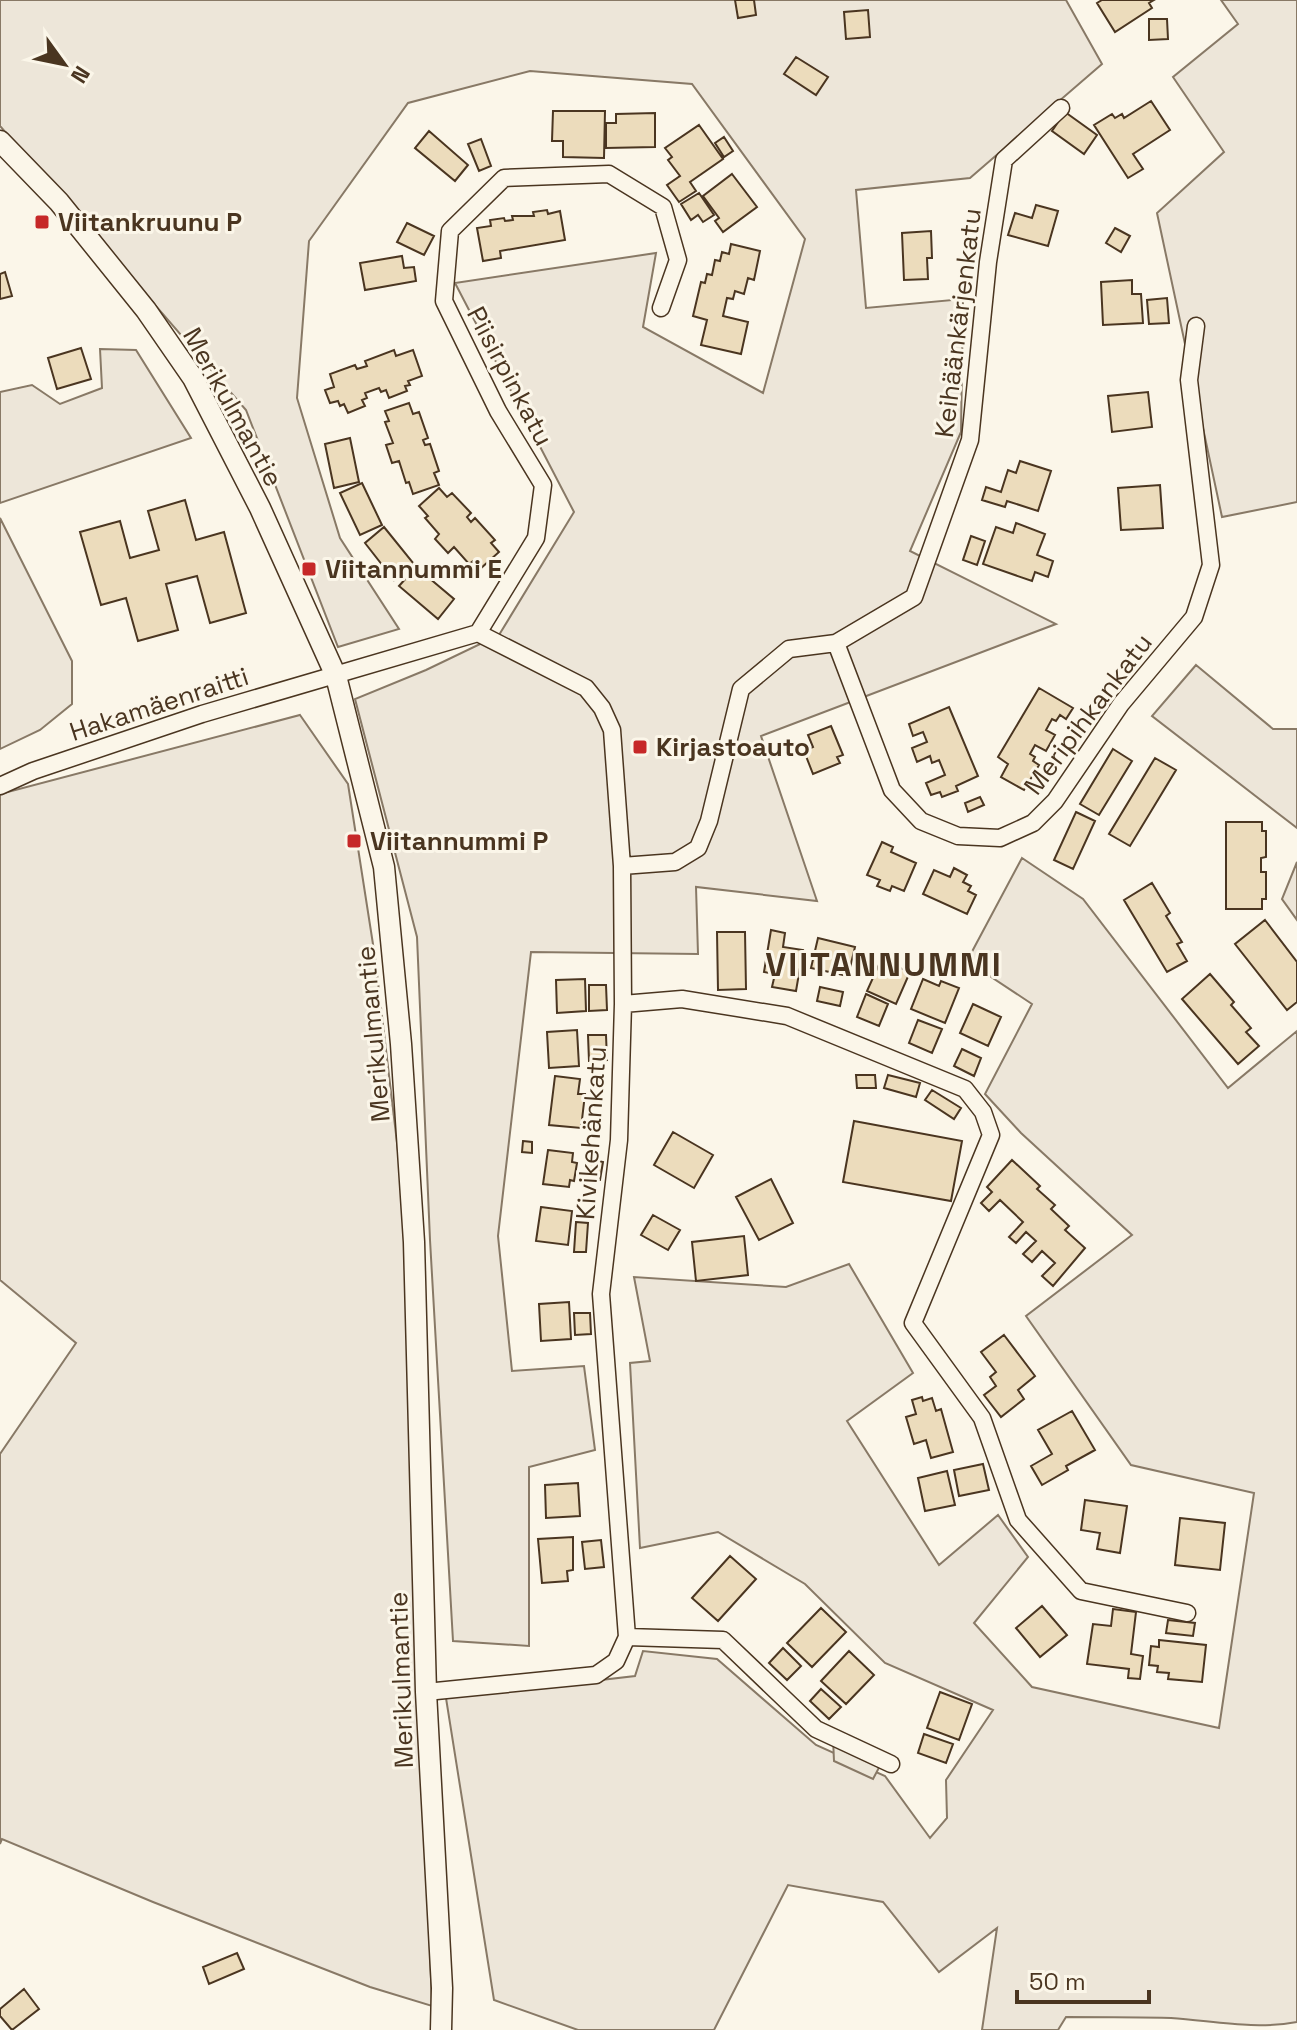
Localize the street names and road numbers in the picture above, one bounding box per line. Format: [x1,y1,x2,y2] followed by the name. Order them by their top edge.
[927,206,989,440] street label: Keihäänkärjenkatu
[459,300,561,452] street label: Piisirpinkatu
[175,321,291,493] street label: Merikulmantie
[1016,627,1160,801] street label: Meripihkankatu
[65,659,253,749] street label: Hakamäenraitti
[348,944,398,1124] street label: Merikulmantie
[568,1045,614,1221] street label: Kivikehänkatu
[381,1591,421,1769] street label: Merikulmantie

